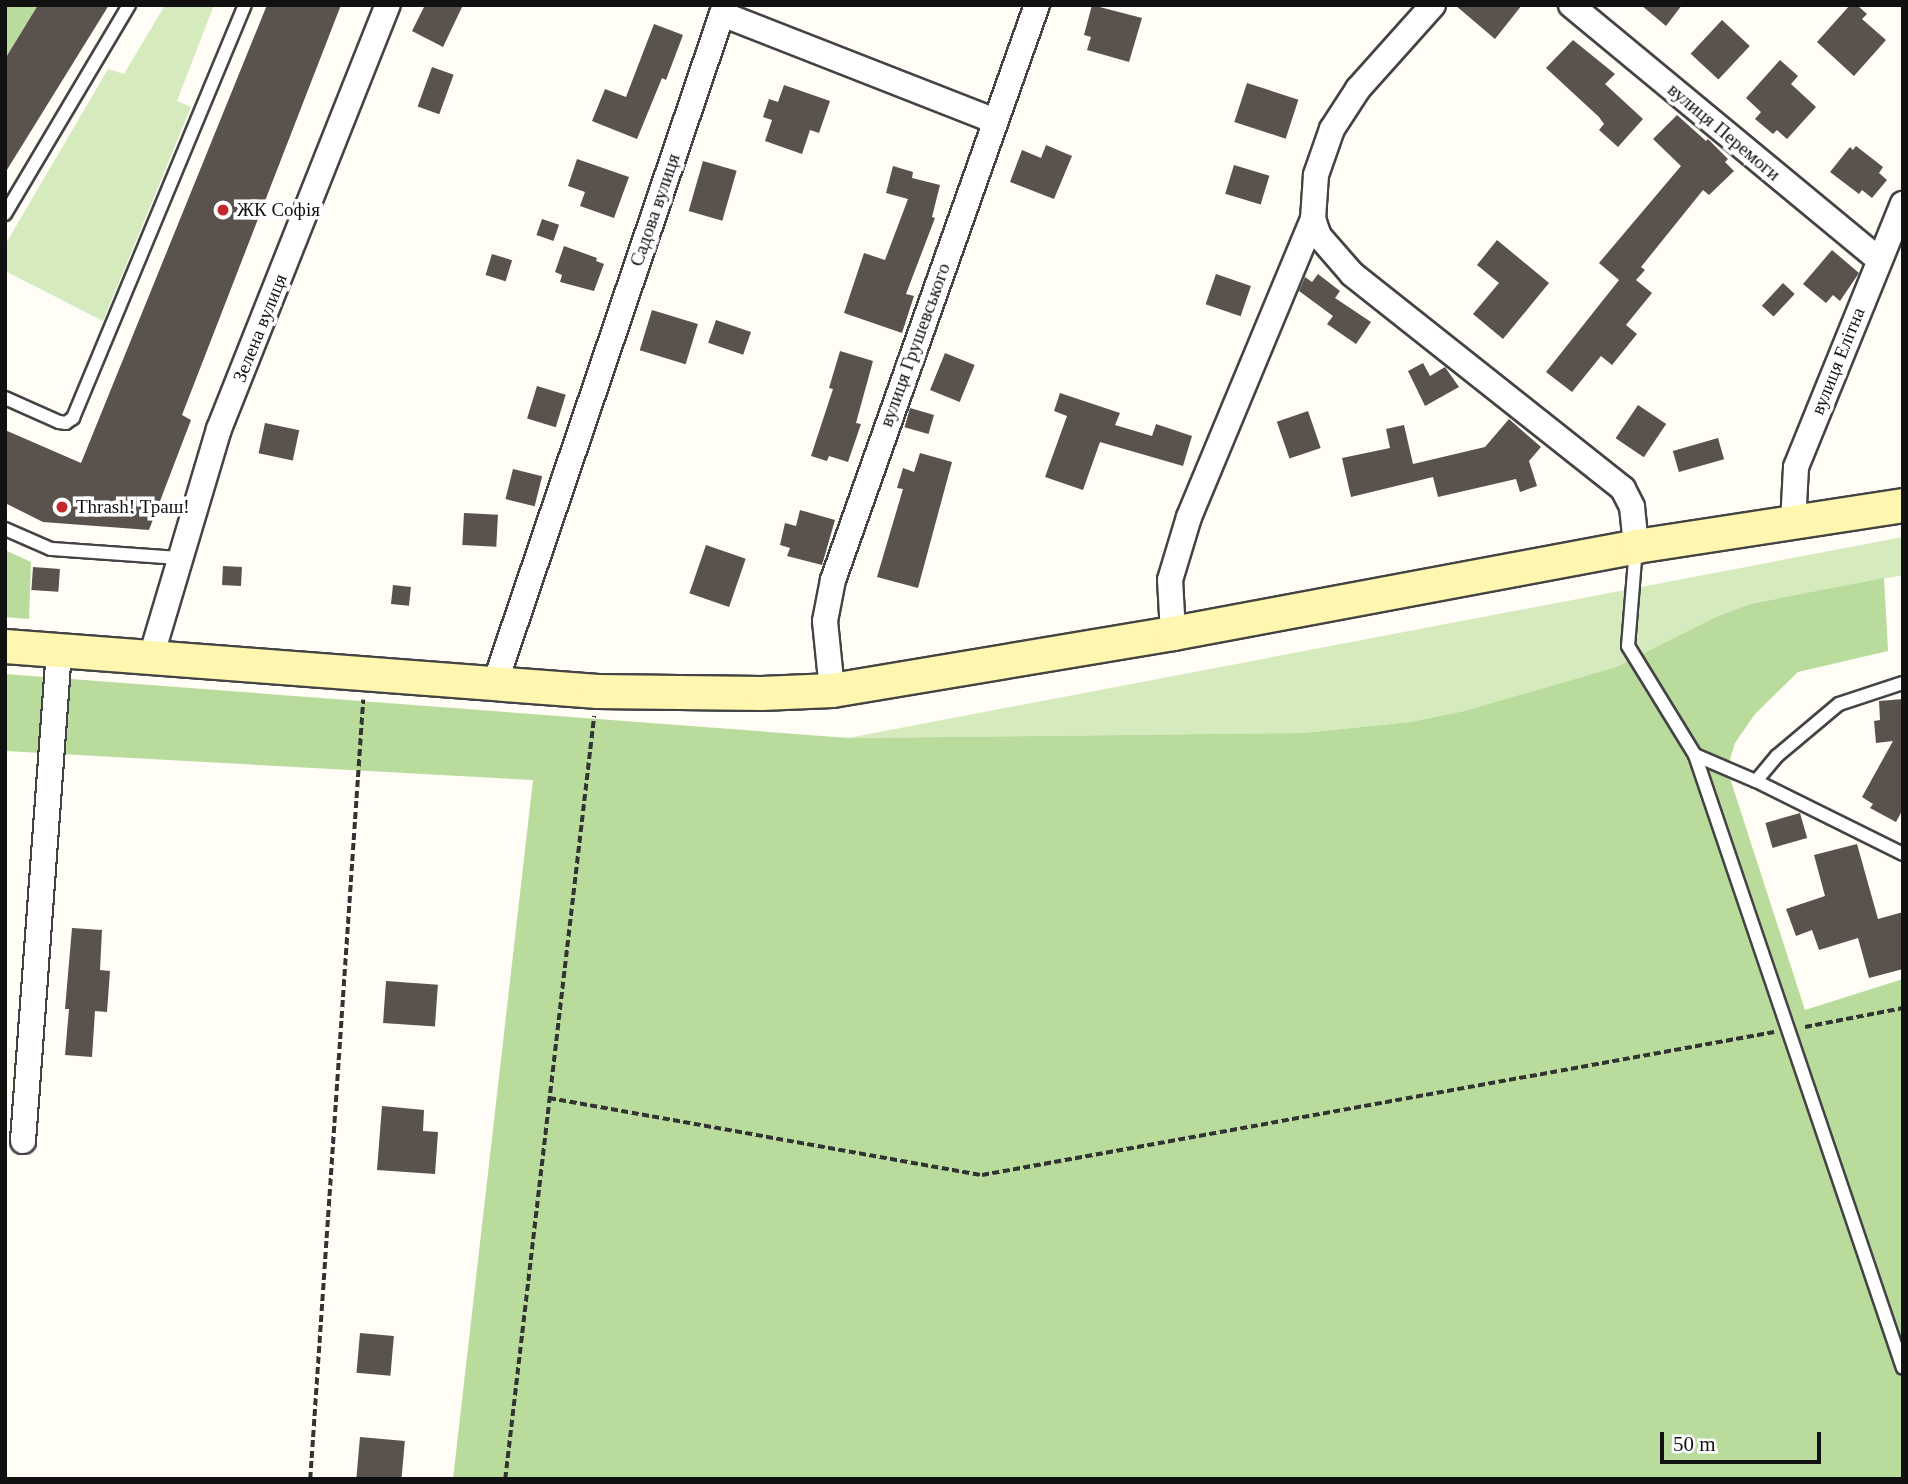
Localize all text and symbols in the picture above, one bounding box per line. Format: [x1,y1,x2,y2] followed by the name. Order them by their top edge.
[1663,78,1785,186] street label: вулиця Перемоги
[625,151,685,269] street label: Садова вулиця
[237,199,320,221] place label: ЖК Софія
[215,202,231,218] marker: ЖК Софія
[875,260,955,430] street label: вулиця Грушевського
[228,271,292,385] street label: Зелена вулиця
[1806,304,1870,418] street label: вулиця Елітна
[76,496,190,518] place label: Thrash! Траш!
[54,499,70,515] marker: Thrash! Траш!
[1663,1418,1824,1462] scale bar
[1673,1432,1716,1456] text: 50 m

